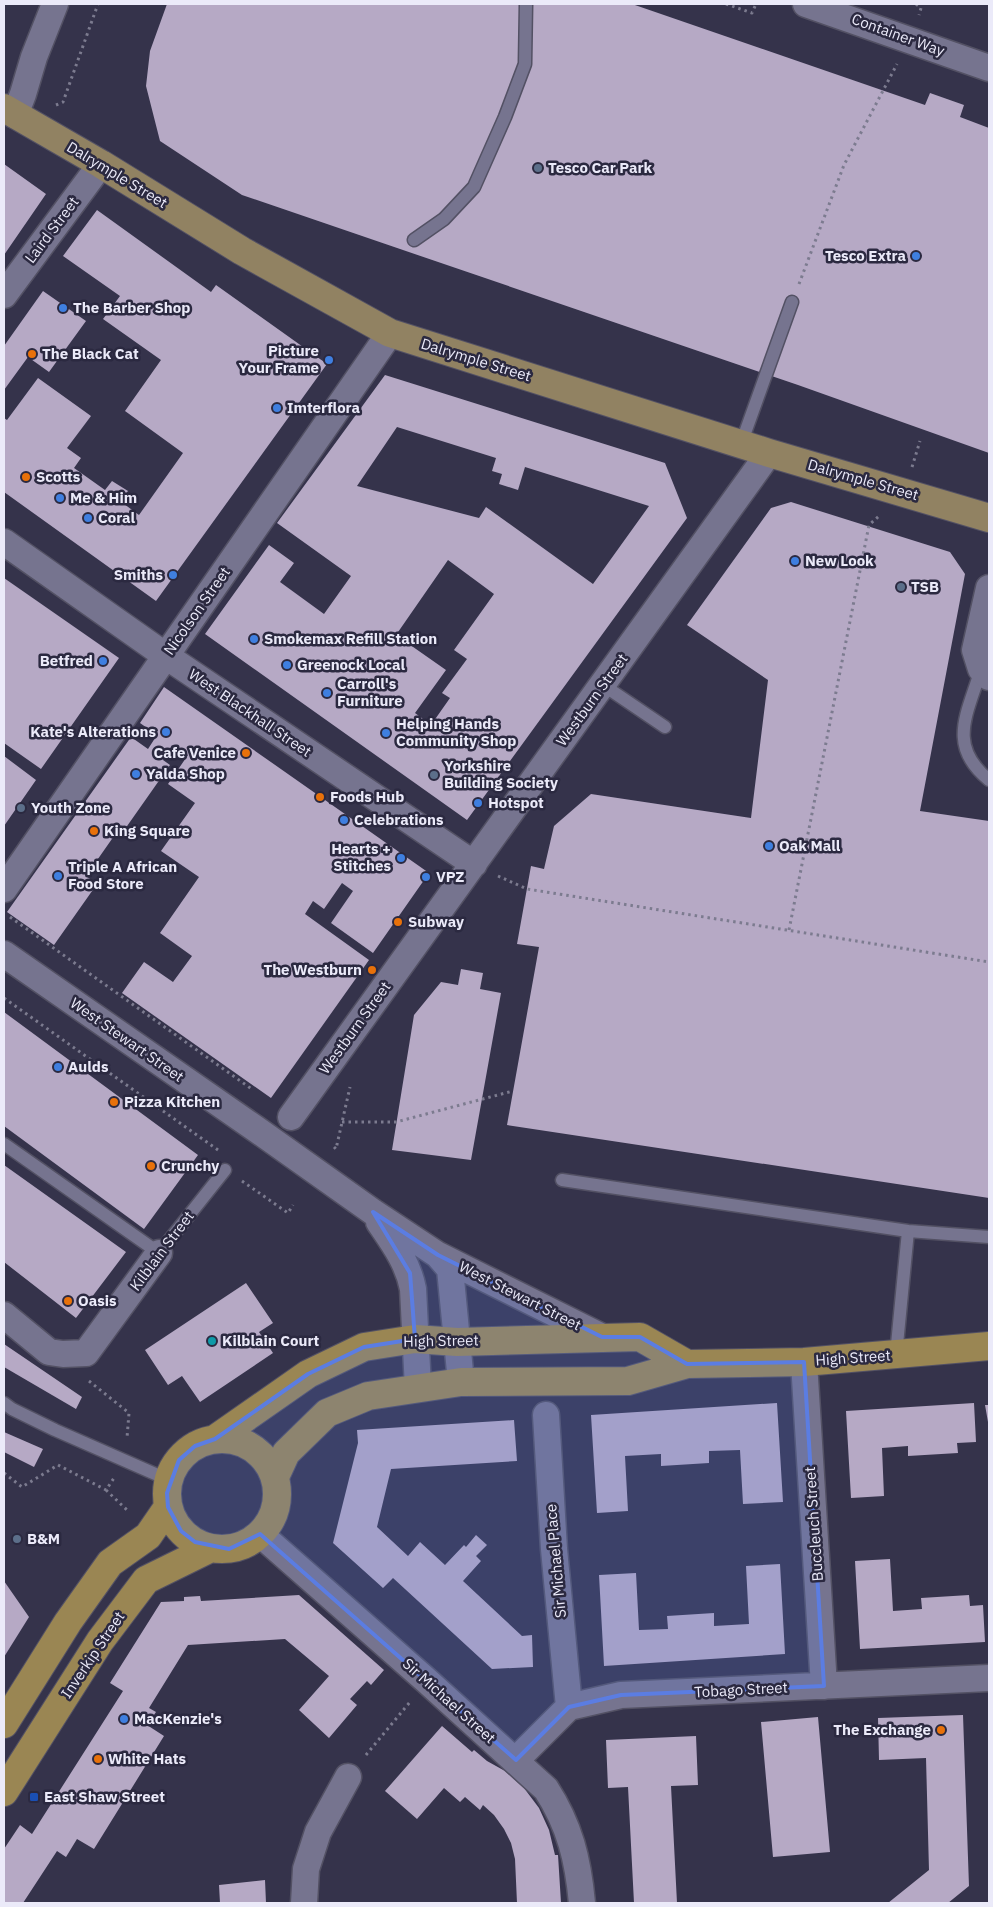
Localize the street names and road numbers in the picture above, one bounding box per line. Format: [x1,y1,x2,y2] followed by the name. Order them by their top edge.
[849,9,948,60] street label: Container Way
[63,137,171,212] street label: Dalrymple Street
[21,193,83,267] street label: Laird Street
[419,334,533,385] street label: Dalrymple Street
[806,455,921,504] street label: Dalrymple Street
[159,563,234,658] street label: Nicolson Street
[552,650,632,750] street label: Westburn Street
[185,664,315,761] street label: West Blackhall Street
[315,978,395,1078] street label: Westburn Street
[67,993,188,1086] street label: West Stewart Street
[125,1207,198,1294] street label: Kilblain Street
[456,1257,584,1335] street label: West Stewart Street
[403,1330,479,1351] street label: High Street
[815,1345,891,1370] street label: High Street
[800,1466,827,1582] street label: Buccleuch Street
[541,1503,570,1619] street label: Sir Michael Place
[57,1608,129,1702] street label: Inverkip Street
[399,1654,500,1747] street label: Sir Michael Street
[694,1678,788,1701] street label: Tobago Street

